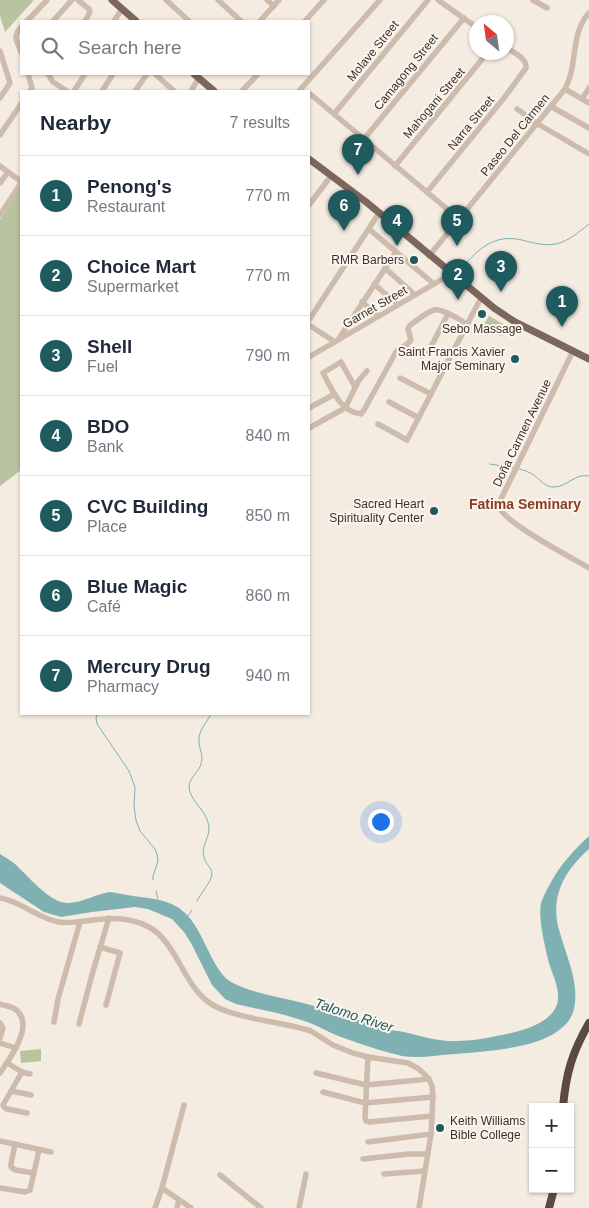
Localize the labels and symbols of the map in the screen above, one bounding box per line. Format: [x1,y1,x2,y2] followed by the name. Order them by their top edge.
[469,15,514,60] north arrow
[344,17,402,84] street label: Molave Street
[371,31,441,113] street label: Camagong Street
[400,64,468,141] street label: Mahogani Street
[478,91,552,179] street label: Paseo Del Carmen
[445,93,497,153] street label: Narra Street
[342,134,374,175] pin: 7
[328,190,360,231] pin: 6
[381,205,413,246] pin: 4
[441,205,473,246] pin: 5
[485,251,517,292] pin: 3
[331,253,404,267] place label: RMR Barbers
[408,254,420,266] marker: RMR Barbers
[442,259,474,300] pin: 2
[340,283,410,331] street label: Garnet Street
[546,286,578,327] pin: 1
[476,308,488,320] marker: Sebo Massage
[442,322,522,336] place label: Sebo Massage
[398,345,505,373] place label: Saint Francis Xavier Major Seminary
[509,353,521,365] marker: Saint Francis Xavier Major Seminary
[490,377,554,489] street label: Doña Carmen Avenue
[469,496,581,512] district label: Fatima Seminary
[329,497,425,525] place label: Sacred Heart Spirituality Center
[428,505,440,517] marker: Sacred Heart Spirituality Center
[368,809,394,835] your location
[313,995,397,1036] water label: Talomo River
[450,1114,525,1142] place label: Keith Williams Bible College
[434,1122,446,1134] marker: Keith Williams Bible College

